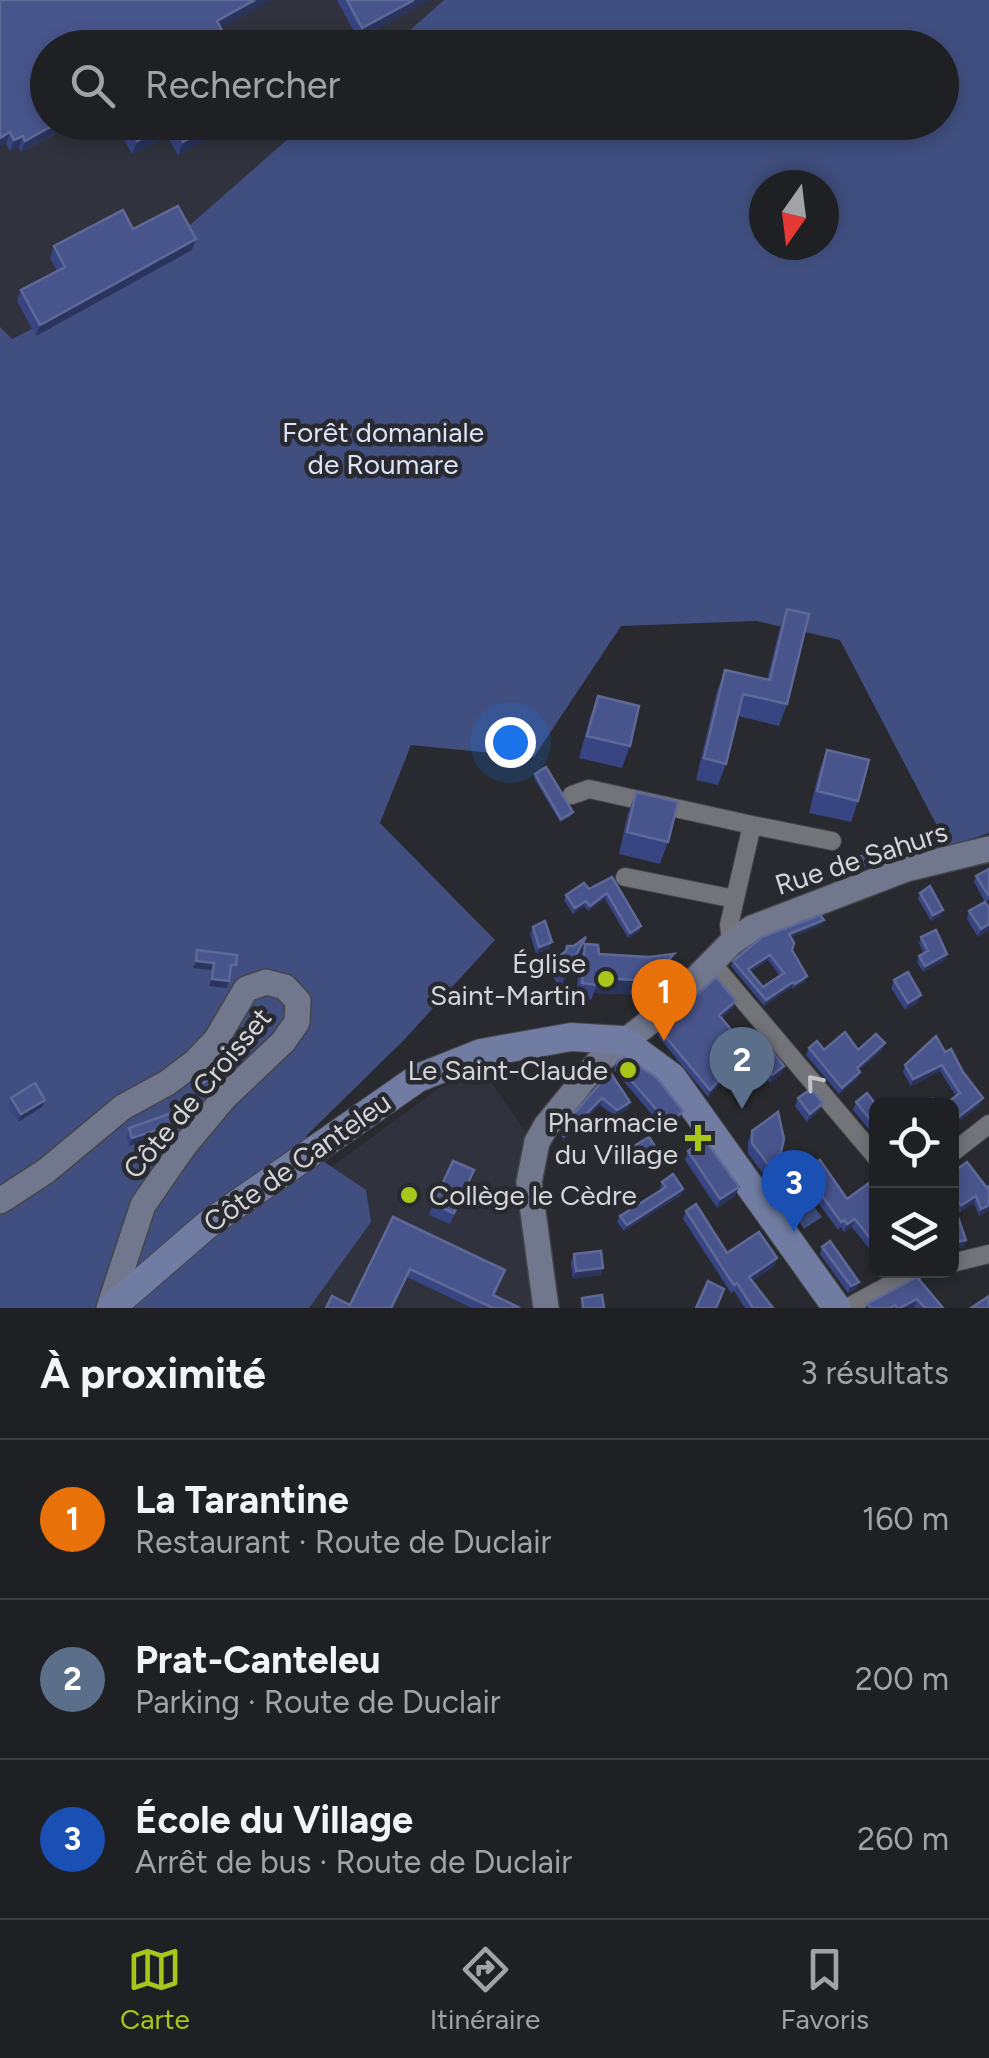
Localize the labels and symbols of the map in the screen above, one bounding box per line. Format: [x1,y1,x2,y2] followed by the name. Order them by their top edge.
[749,170,839,260] north arrow
[282,415,484,481] park label: Forêt domaniale de Roumare
[485,717,536,768] your location
[771,814,951,902] street label: Rue de Sahurs
[430,946,586,1012] place label: Église Saint-Martin
[632,958,696,1041] pin: 1
[595,968,617,990] marker: Église Saint-Martin
[116,1001,278,1185] street label: Côte de Croisset
[710,1026,774,1109] pin: 2
[407,1053,608,1087] place label: Le Saint-Claude
[617,1059,639,1081] marker: Le Saint-Claude
[808,1076,826,1094] one-way arrow
[197,1085,397,1239] street label: Côte de Canteleu
[547,1105,678,1171] place label: Pharmacie du Village
[687,1127,709,1149] marker: Pharmacie du Village
[762,1150,826,1232] pin: 3
[429,1178,637,1212] place label: Collège le Cèdre
[398,1184,420,1206] marker: Collège le Cèdre

